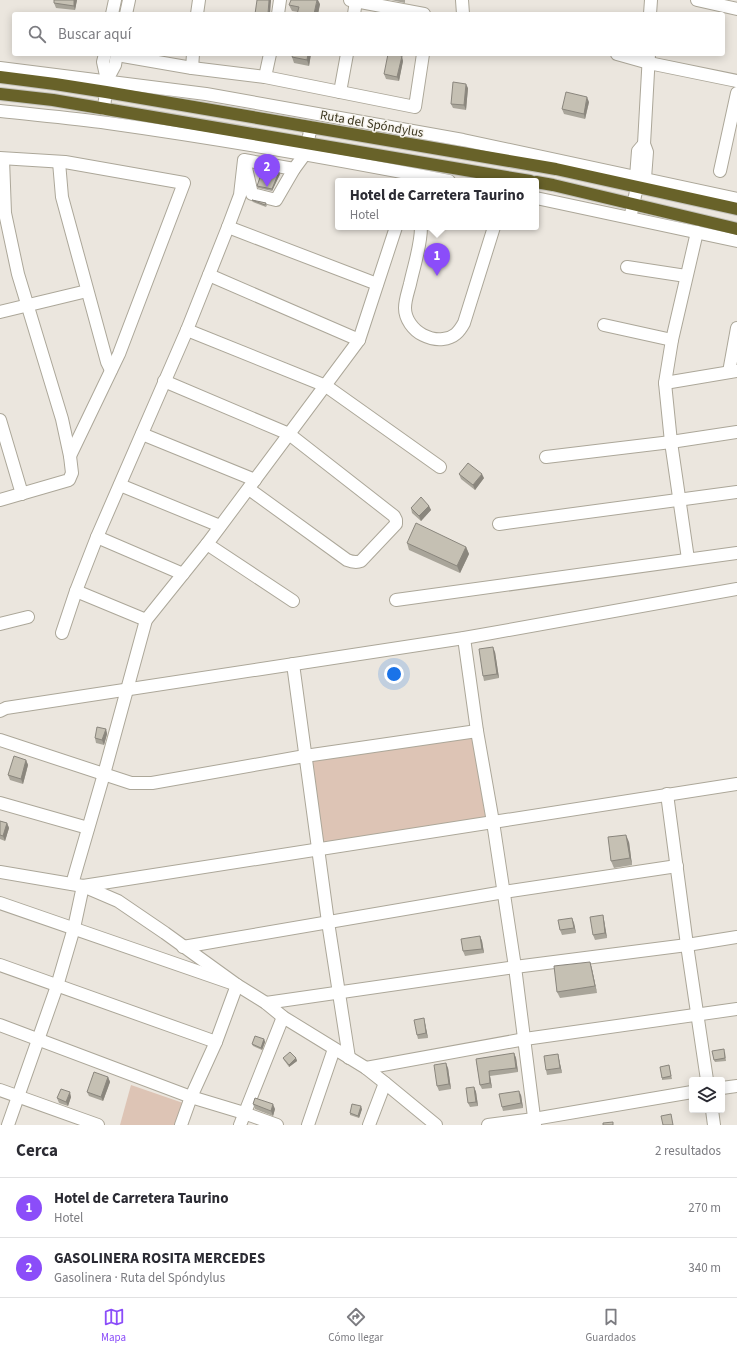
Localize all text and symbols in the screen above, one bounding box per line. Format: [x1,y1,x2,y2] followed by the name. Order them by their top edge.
[12,12,725,56] search box
[26,23,48,45] icon: search
[58,24,131,45] text: Buscar aquí
[319,106,426,142] street label: Ruta del Spóndylus
[254,154,280,187] pin: 2
[335,178,539,230] popup
[350,185,524,206] text: Hotel de Carretera Taurino
[350,206,379,224] text: Hotel
[424,243,450,276] pin: 1
[384,664,404,684] your location
[689,1077,725,1113] map controls
[689,1077,725,1113] button: layers
[16,1139,58,1163] text: Cerca
[655,1142,721,1160] text: 2 resultados
[54,1188,229,1209] text: Hotel de Carretera Taurino
[26,1199,32,1217] text: 1
[688,1199,721,1217] text: 270 m
[54,1209,83,1227] text: Hotel
[54,1248,265,1269] text: GASOLINERA ROSITA MERCEDES
[26,1259,32,1277] text: 2
[688,1259,721,1277] text: 340 m
[54,1269,225,1287] text: Gasolinera · Ruta del Spóndylus
[101,1306,126,1345] tab: Mapa
[328,1306,383,1345] tab: Cómo llegar
[586,1306,636,1345] tab: Guardados

